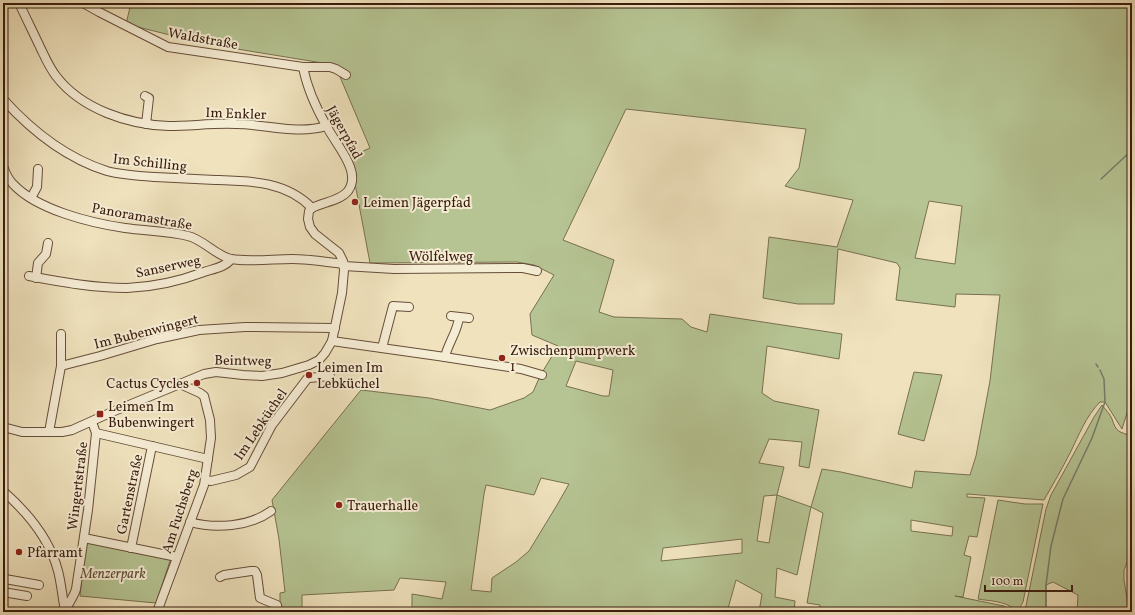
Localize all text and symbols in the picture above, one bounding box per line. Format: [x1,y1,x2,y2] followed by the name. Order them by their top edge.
[166,24,240,55] street label: Waldstraße
[321,102,366,163] street label: Jägerpfad
[205,104,267,125] street label: Im Enkler
[112,150,188,177] street label: Im Schilling
[363,194,471,213] place label: Leimen Jägerpfad
[350,197,360,207] marker: Leimen Jägerpfad
[90,199,194,236] street label: Panoramastraße
[409,248,473,267] street label: Wölfelweg
[134,251,203,284] street label: Sanserweg
[92,310,201,355] street label: Im Bubenwingert
[510,342,636,377] place label: Zwischenpumpwerk 1
[214,352,272,371] street label: Beintweg
[497,353,507,363] marker: Zwischenpumpwerk 1
[317,359,383,394] place label: Leimen Im Lebküchel
[304,370,314,380] marker: Leimen Im Lebküchel
[106,375,189,394] place label: Cactus Cycles
[192,378,202,388] marker: Cactus Cycles
[230,385,292,464] street label: Im Lebküchel
[108,398,195,433] place label: Leimen Im Bubenwingert
[95,409,105,419] marker: Leimen Im Bubenwingert
[64,440,93,532] street label: Wingertstraße
[113,452,148,536] street label: Gartenstraße
[158,467,203,556] street label: Am Fuchsberg
[347,497,419,516] place label: Trauerhalle
[334,500,344,510] marker: Trauerhalle
[27,544,83,563] place label: Pfarramt
[14,547,24,557] marker: Pfarramt
[79,565,146,584] park label: Menzerpark
[985,567,1072,593] scale bar
[991,574,1024,590] text: 100 m

